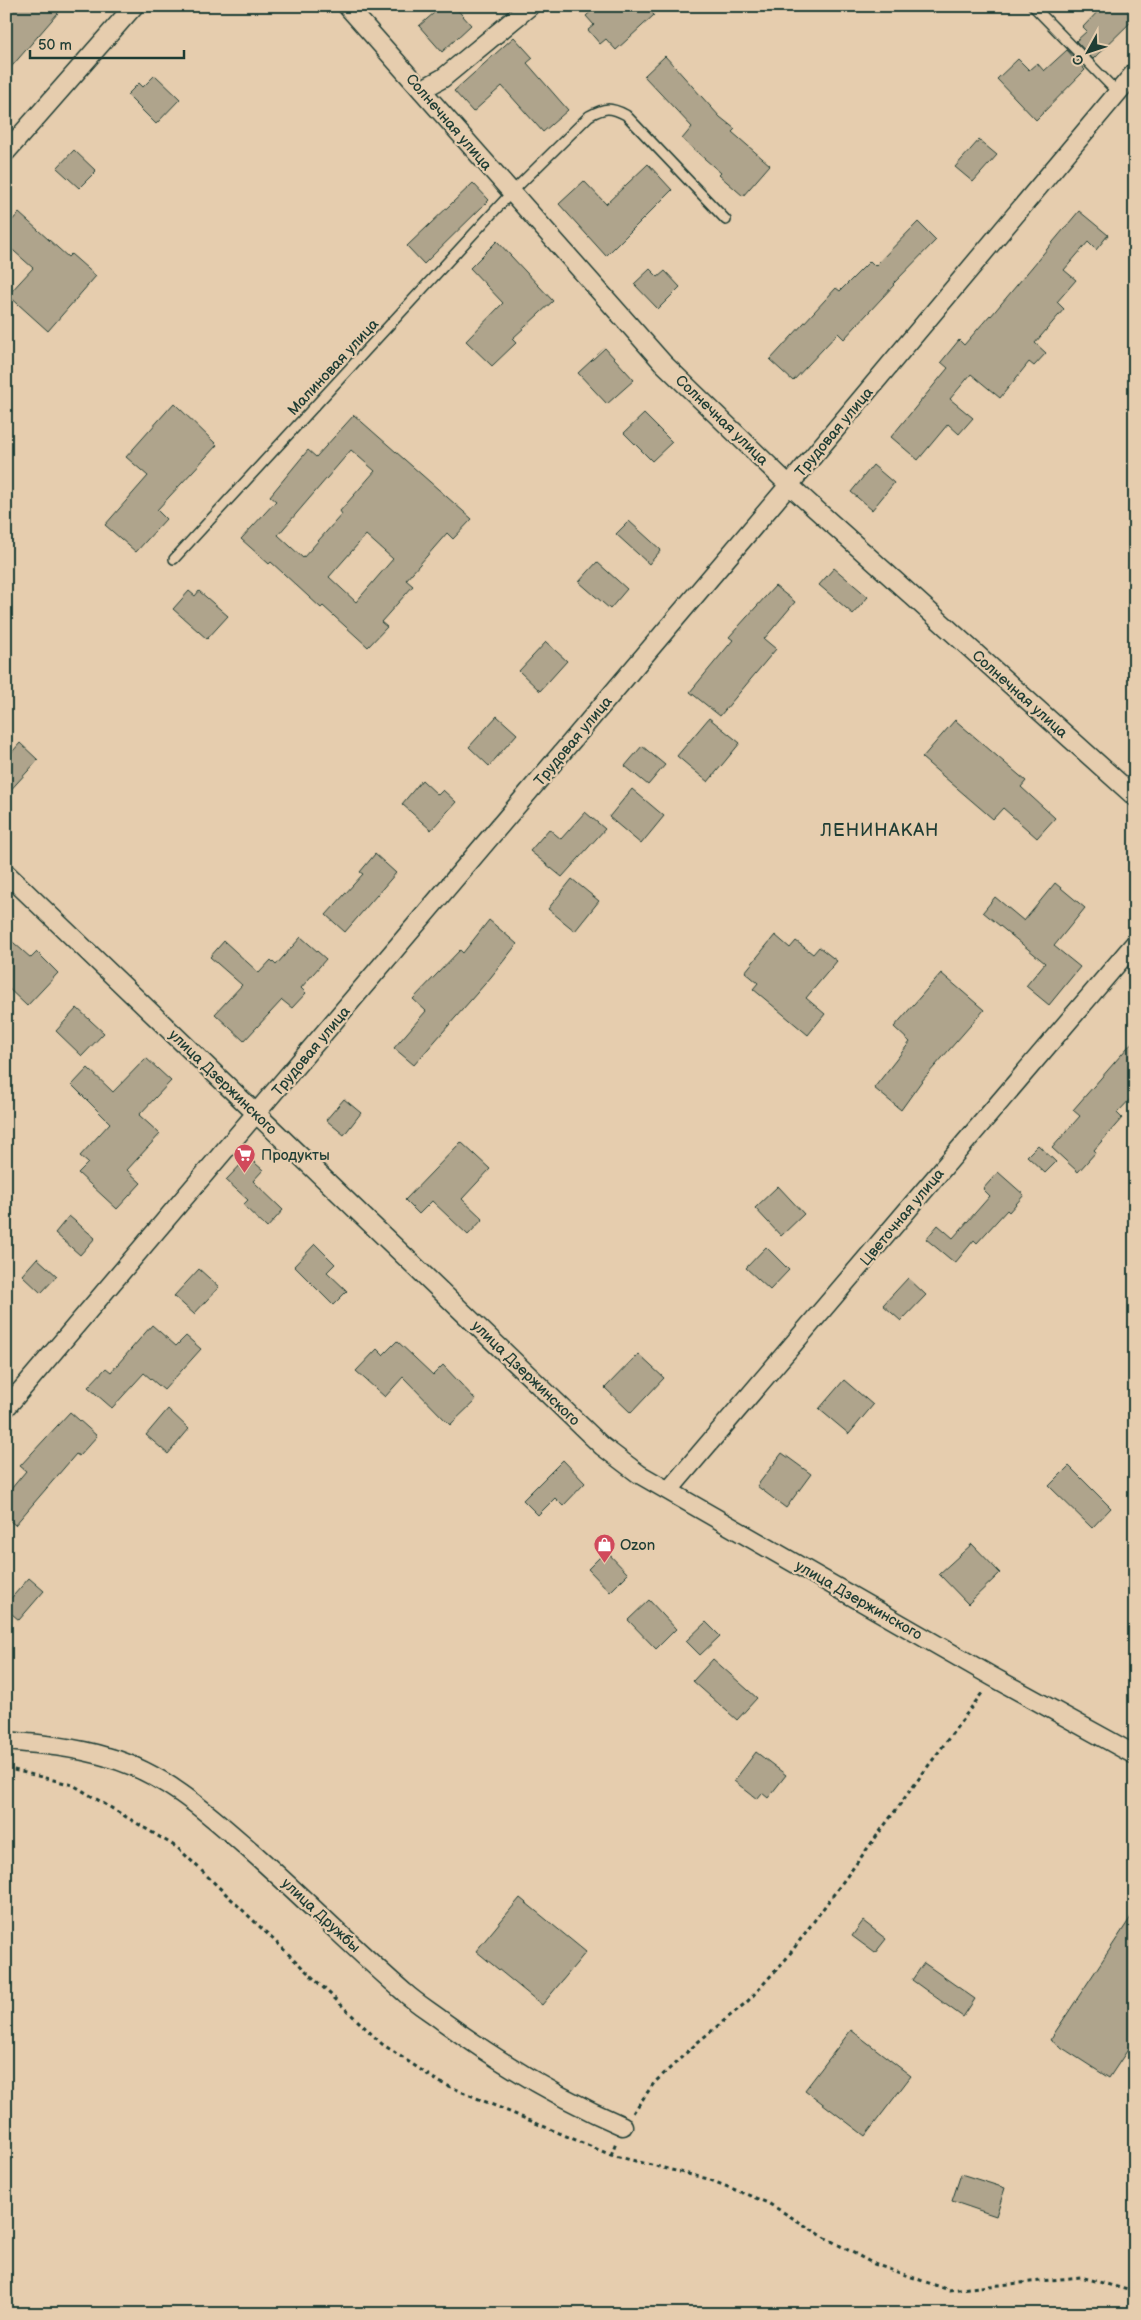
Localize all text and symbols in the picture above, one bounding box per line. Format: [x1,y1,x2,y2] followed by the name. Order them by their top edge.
[30,28,184,60] scale bar
[1064,28,1114,78] north arrow
[38,36,72,55] text: 50 m
[1069,51,1088,69] text: С
[401,70,496,175] street label: Солнечная улица
[284,315,383,420] street label: Малиновая улица
[671,371,772,470] street label: Солнечная улица
[791,383,878,481] street label: Трудовая улица
[968,646,1072,742] street label: Солнечная улица
[530,692,617,790] street label: Трудовая улица
[820,820,939,841] district label: ЛЕНИНАКАН
[268,1002,355,1100] street label: Трудовая улица
[164,1026,281,1139] street label: улица Дзержинского
[233,1143,257,1174] supermarket icon: Продукты
[261,1146,330,1165] place label: Продукты
[856,1165,949,1270] street label: Цветочная улица
[467,1317,584,1430] street label: улица Дзержинского
[592,1533,616,1564] shop icon: Ozon
[620,1536,655,1555] place label: Ozon
[792,1556,926,1645] street label: улица Дзержинского
[277,1874,364,1957] street label: улица Дружбы

